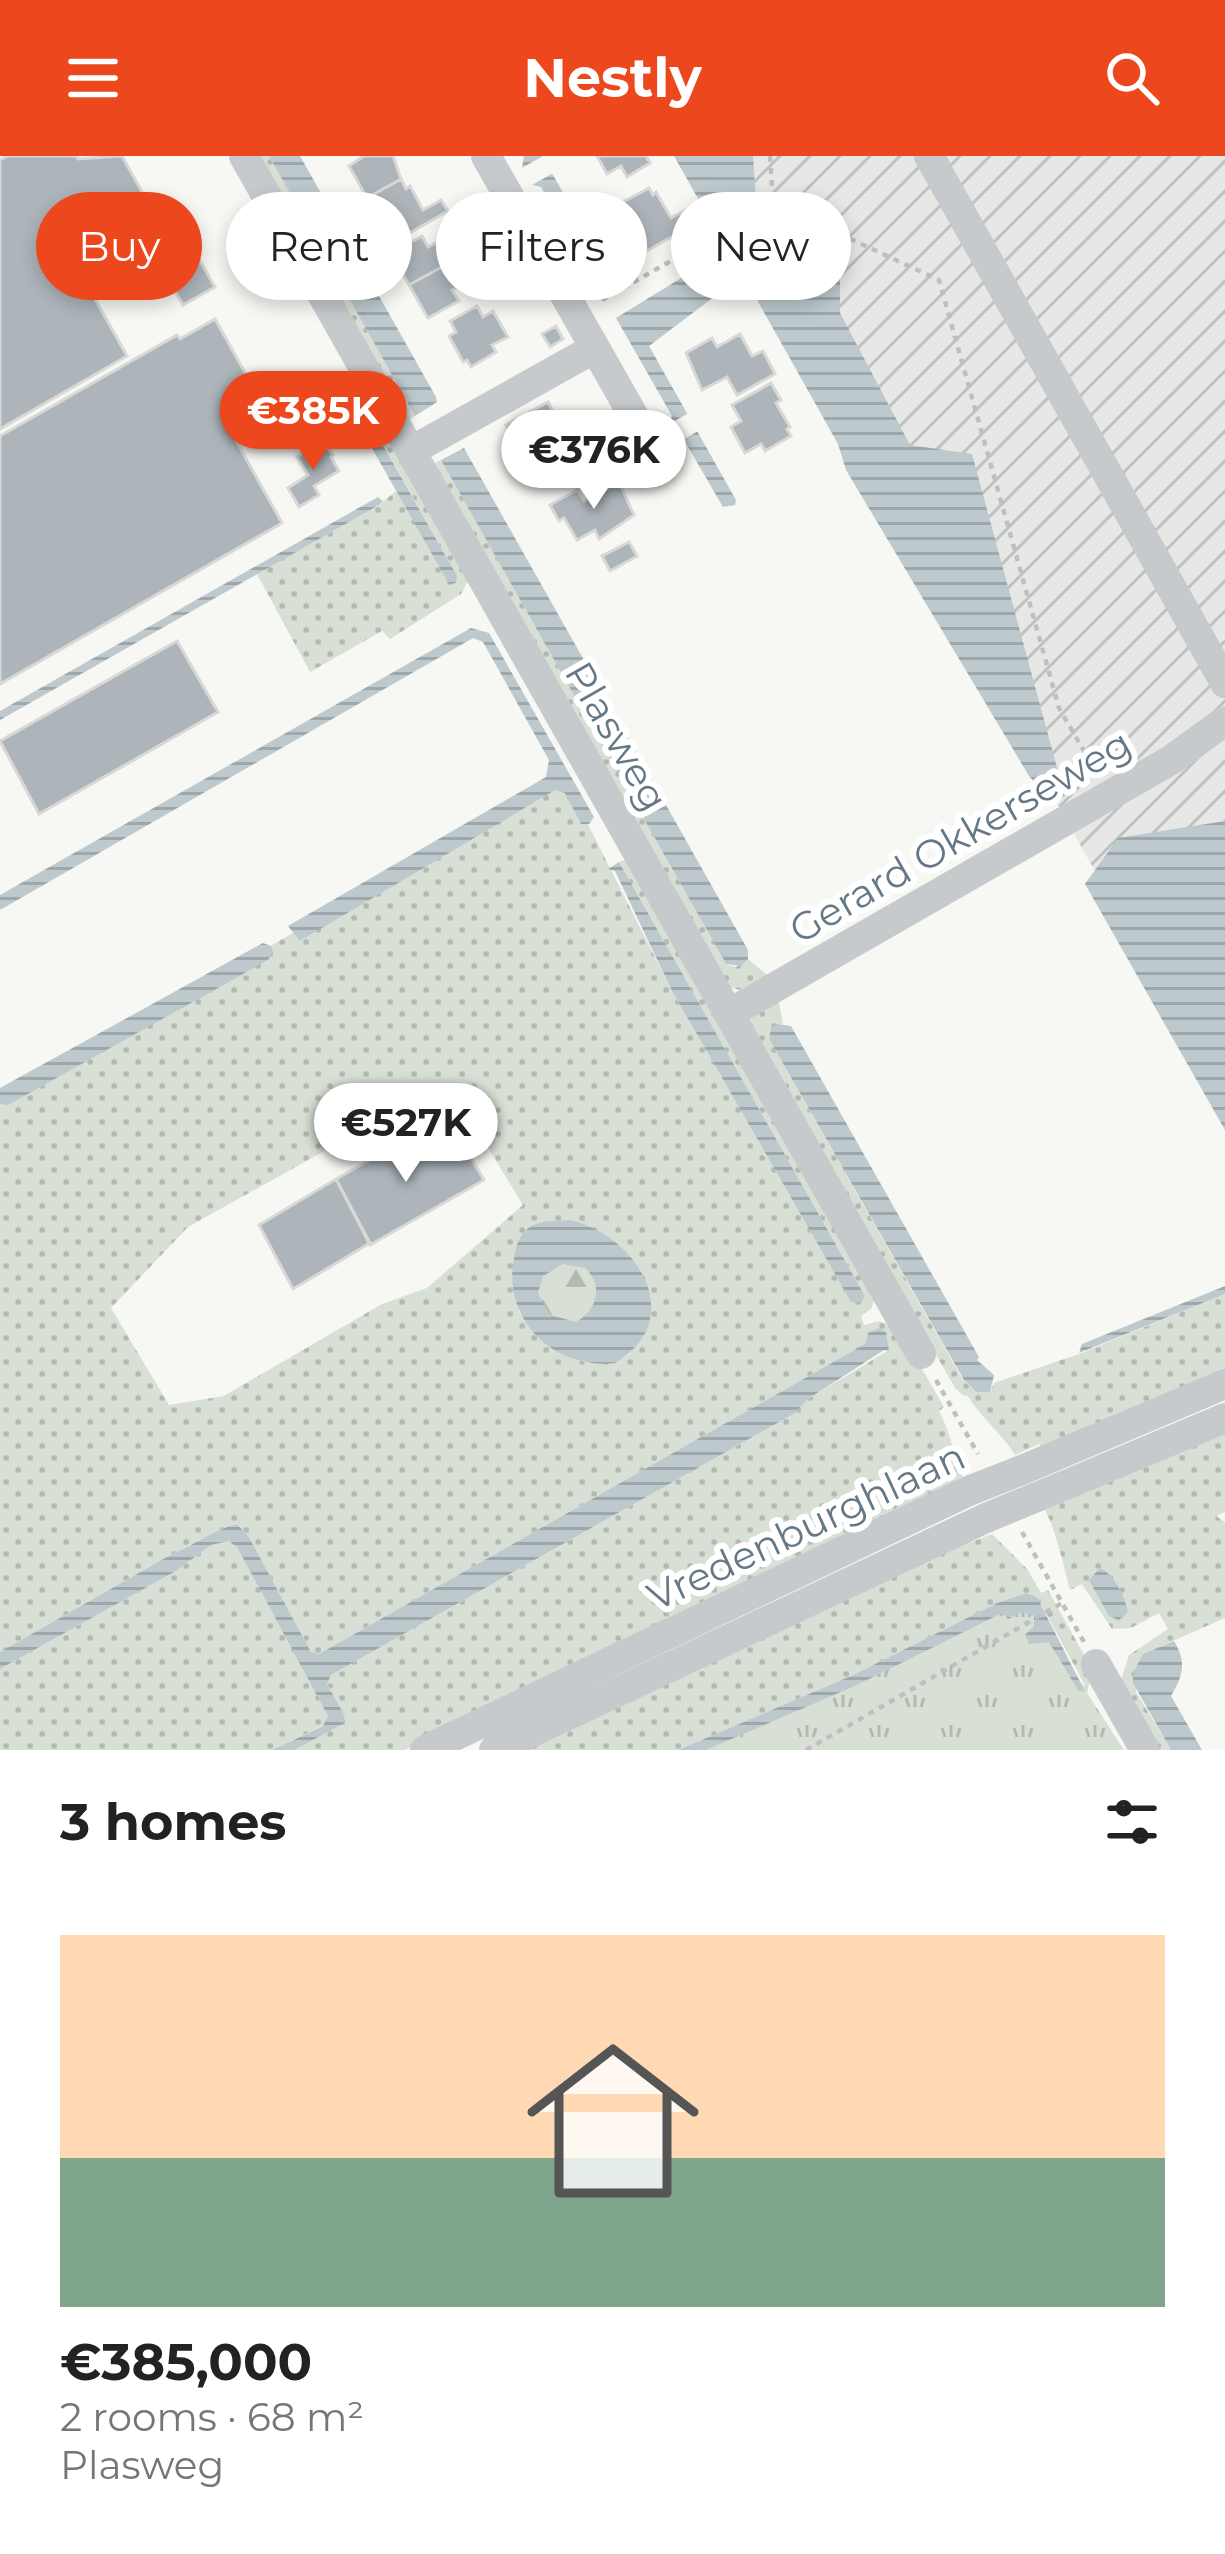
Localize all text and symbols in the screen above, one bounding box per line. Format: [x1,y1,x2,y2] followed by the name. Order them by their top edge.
[60,45,126,111] icon: menu
[523,45,702,111] text: Nestly
[1099,45,1165,111] icon: search
[36,192,202,300] chip: Buy
[226,192,412,300] chip: Rent
[436,192,647,300] chip: Filters
[671,192,851,300] chip: New
[229,371,397,473] pin: €385K
[247,386,379,434] text: €385K
[510,410,678,512] pin: €376K
[528,425,660,473] text: €376K
[555,653,679,819] street label: Plasweg
[781,719,1139,953] street label: Gerard Okkerseweg
[322,1083,490,1185] pin: €527K
[341,1098,471,1146] text: €527K
[640,1431,972,1621] street label: Vredenburghlaan
[1099,1789,1165,1855] icon: filters
[60,1791,286,1853] text: 3 homes
[505,2013,721,2229] icon: home
[60,2331,312,2393] text: €385,000
[60,2393,364,2441] text: 2 rooms · 68 m²
[60,2441,224,2489] text: Plasweg

